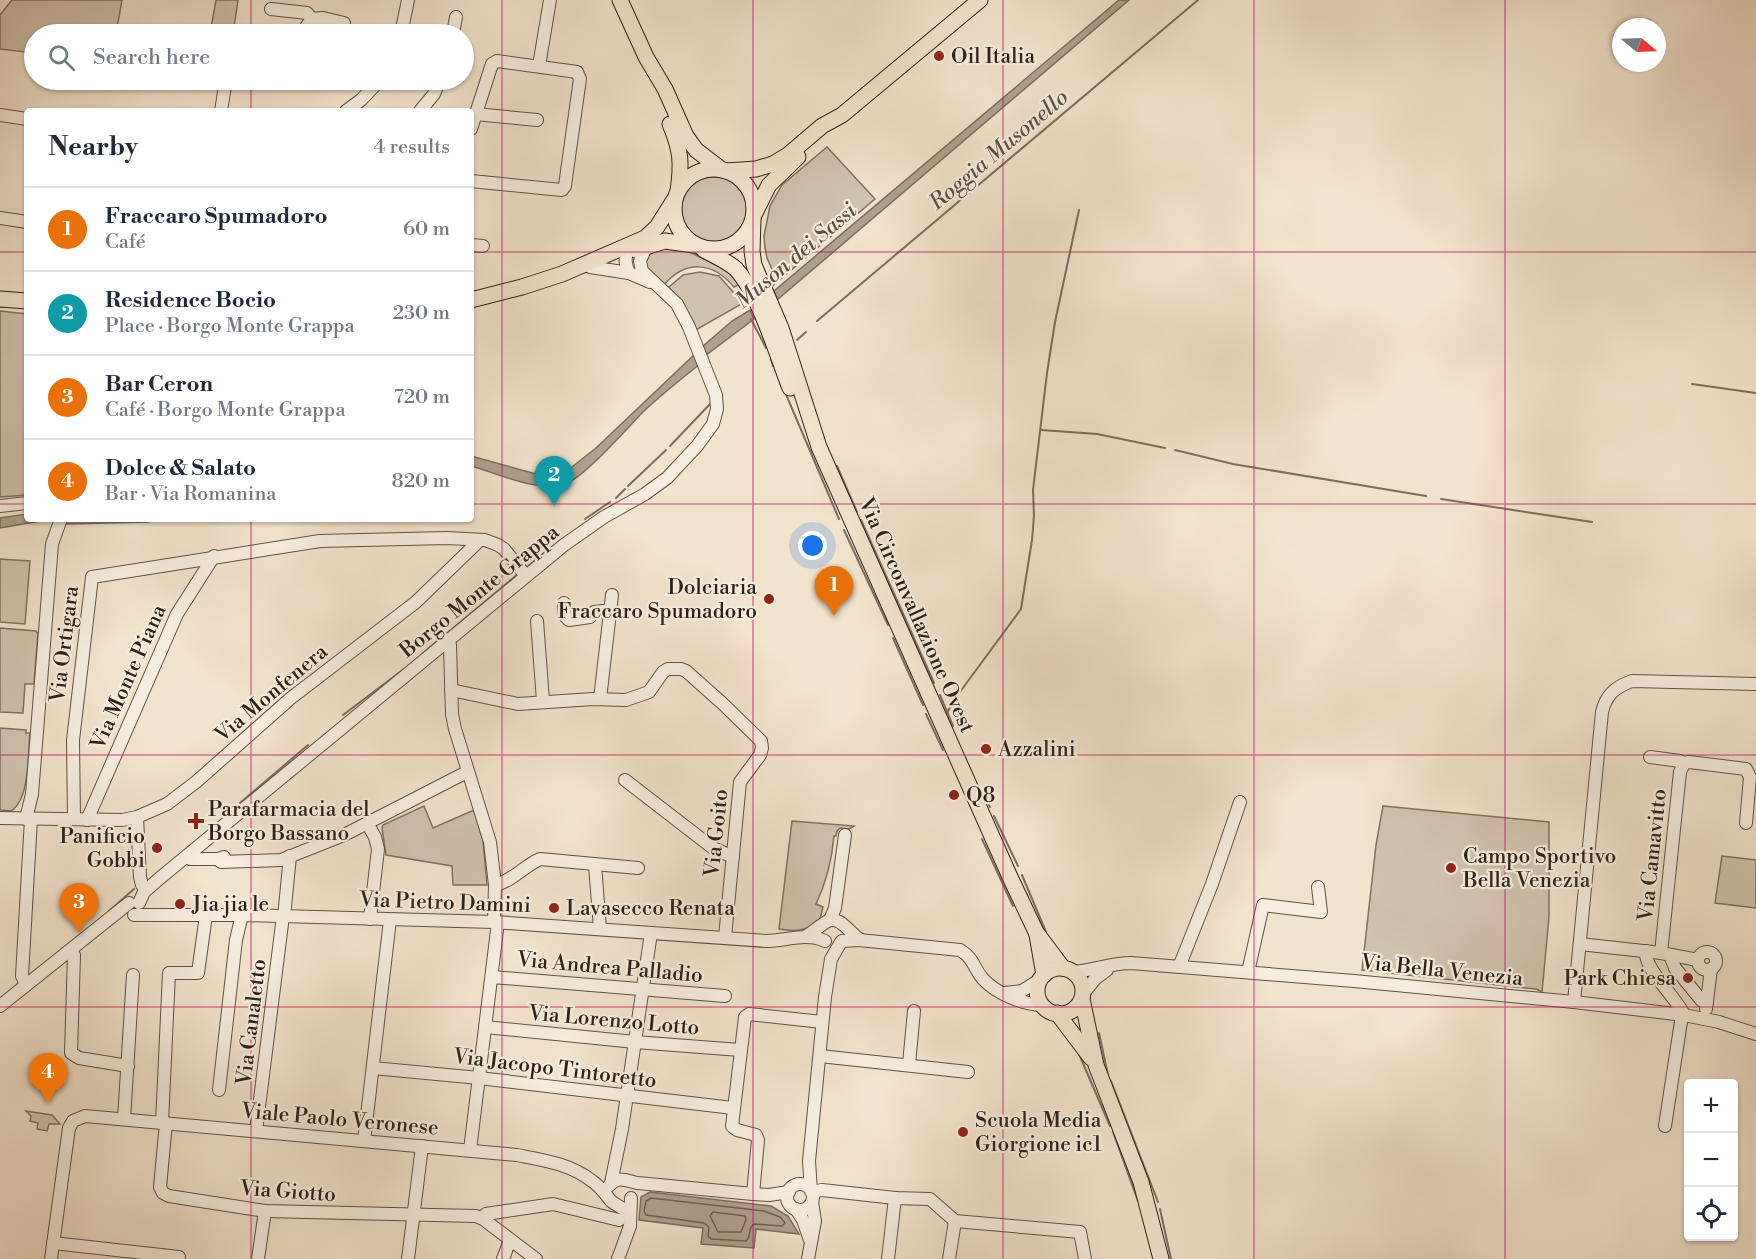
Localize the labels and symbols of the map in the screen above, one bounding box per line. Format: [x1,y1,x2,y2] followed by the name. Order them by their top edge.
[1612,18,1666,72] north arrow
[951,44,1035,70] place label: Oil Italia
[932,49,946,63] marker: Oil Italia
[923,84,1074,217] water label: Roggia Musonello
[730,197,862,315] water label: Muson dei Sassi
[534,456,574,506] pin: 2
[852,493,980,738] street label: Via Circonvallazione Ovest
[394,519,565,665] street label: Borgo Monte Grappa
[798,531,827,560] your location
[814,566,854,616] pin: 1
[558,575,757,625] place label: Dolciaria Fraccaro Spumadoro
[45,584,85,705] street label: Via Ortigara
[762,592,776,606] marker: Dolciaria Fraccaro Spumadoro
[85,601,173,755] street label: Via Monte Piana
[209,639,334,749] street label: Via Monfenera
[997,737,1076,763] place label: Azzalini
[979,742,993,756] marker: Azzalini
[966,783,995,809] place label: Q8
[699,788,735,880] street label: Via Goito
[947,788,961,802] marker: Q8
[1633,788,1673,924] street label: Via Camavitto
[207,797,370,847] place label: Parafarmacia del Borgo Bassano
[189,814,203,828] marker: Parafarmacia del Borgo Bassano
[59,824,145,874] place label: Panificio Gobbi
[150,841,164,855] marker: Panificio Gobbi
[1462,844,1616,894] place label: Campo Sportivo Bella Venezia
[1444,861,1458,875] marker: Campo Sportivo Bella Venezia
[60,884,98,933] pin: 3
[358,887,531,919] street label: Via Pietro Damini
[191,892,269,918] place label: Jia jia le
[566,896,735,922] place label: Lavasecco Renata
[173,897,187,911] marker: Jia jia le
[547,901,561,915] marker: Lavasecco Renata
[515,947,704,989] street label: Via Andrea Palladio
[1358,949,1525,992] street label: Via Bella Venezia
[231,957,273,1088] street label: Via Canaletto
[1564,966,1676,992] place label: Park Chiesa
[1681,971,1695,985] marker: Park Chiesa
[526,1000,701,1041] street label: Via Lorenzo Lotto
[451,1043,658,1094] street label: Via Jacopo Tintoretto
[28,1054,68,1103] pin: 4
[239,1098,440,1142] street label: Viale Paolo Veronese
[975,1108,1102,1158] place label: Scuola Media Giorgione ic1
[956,1125,970,1139] marker: Scuola Media Giorgione ic1
[238,1176,337,1208] street label: Via Giotto

